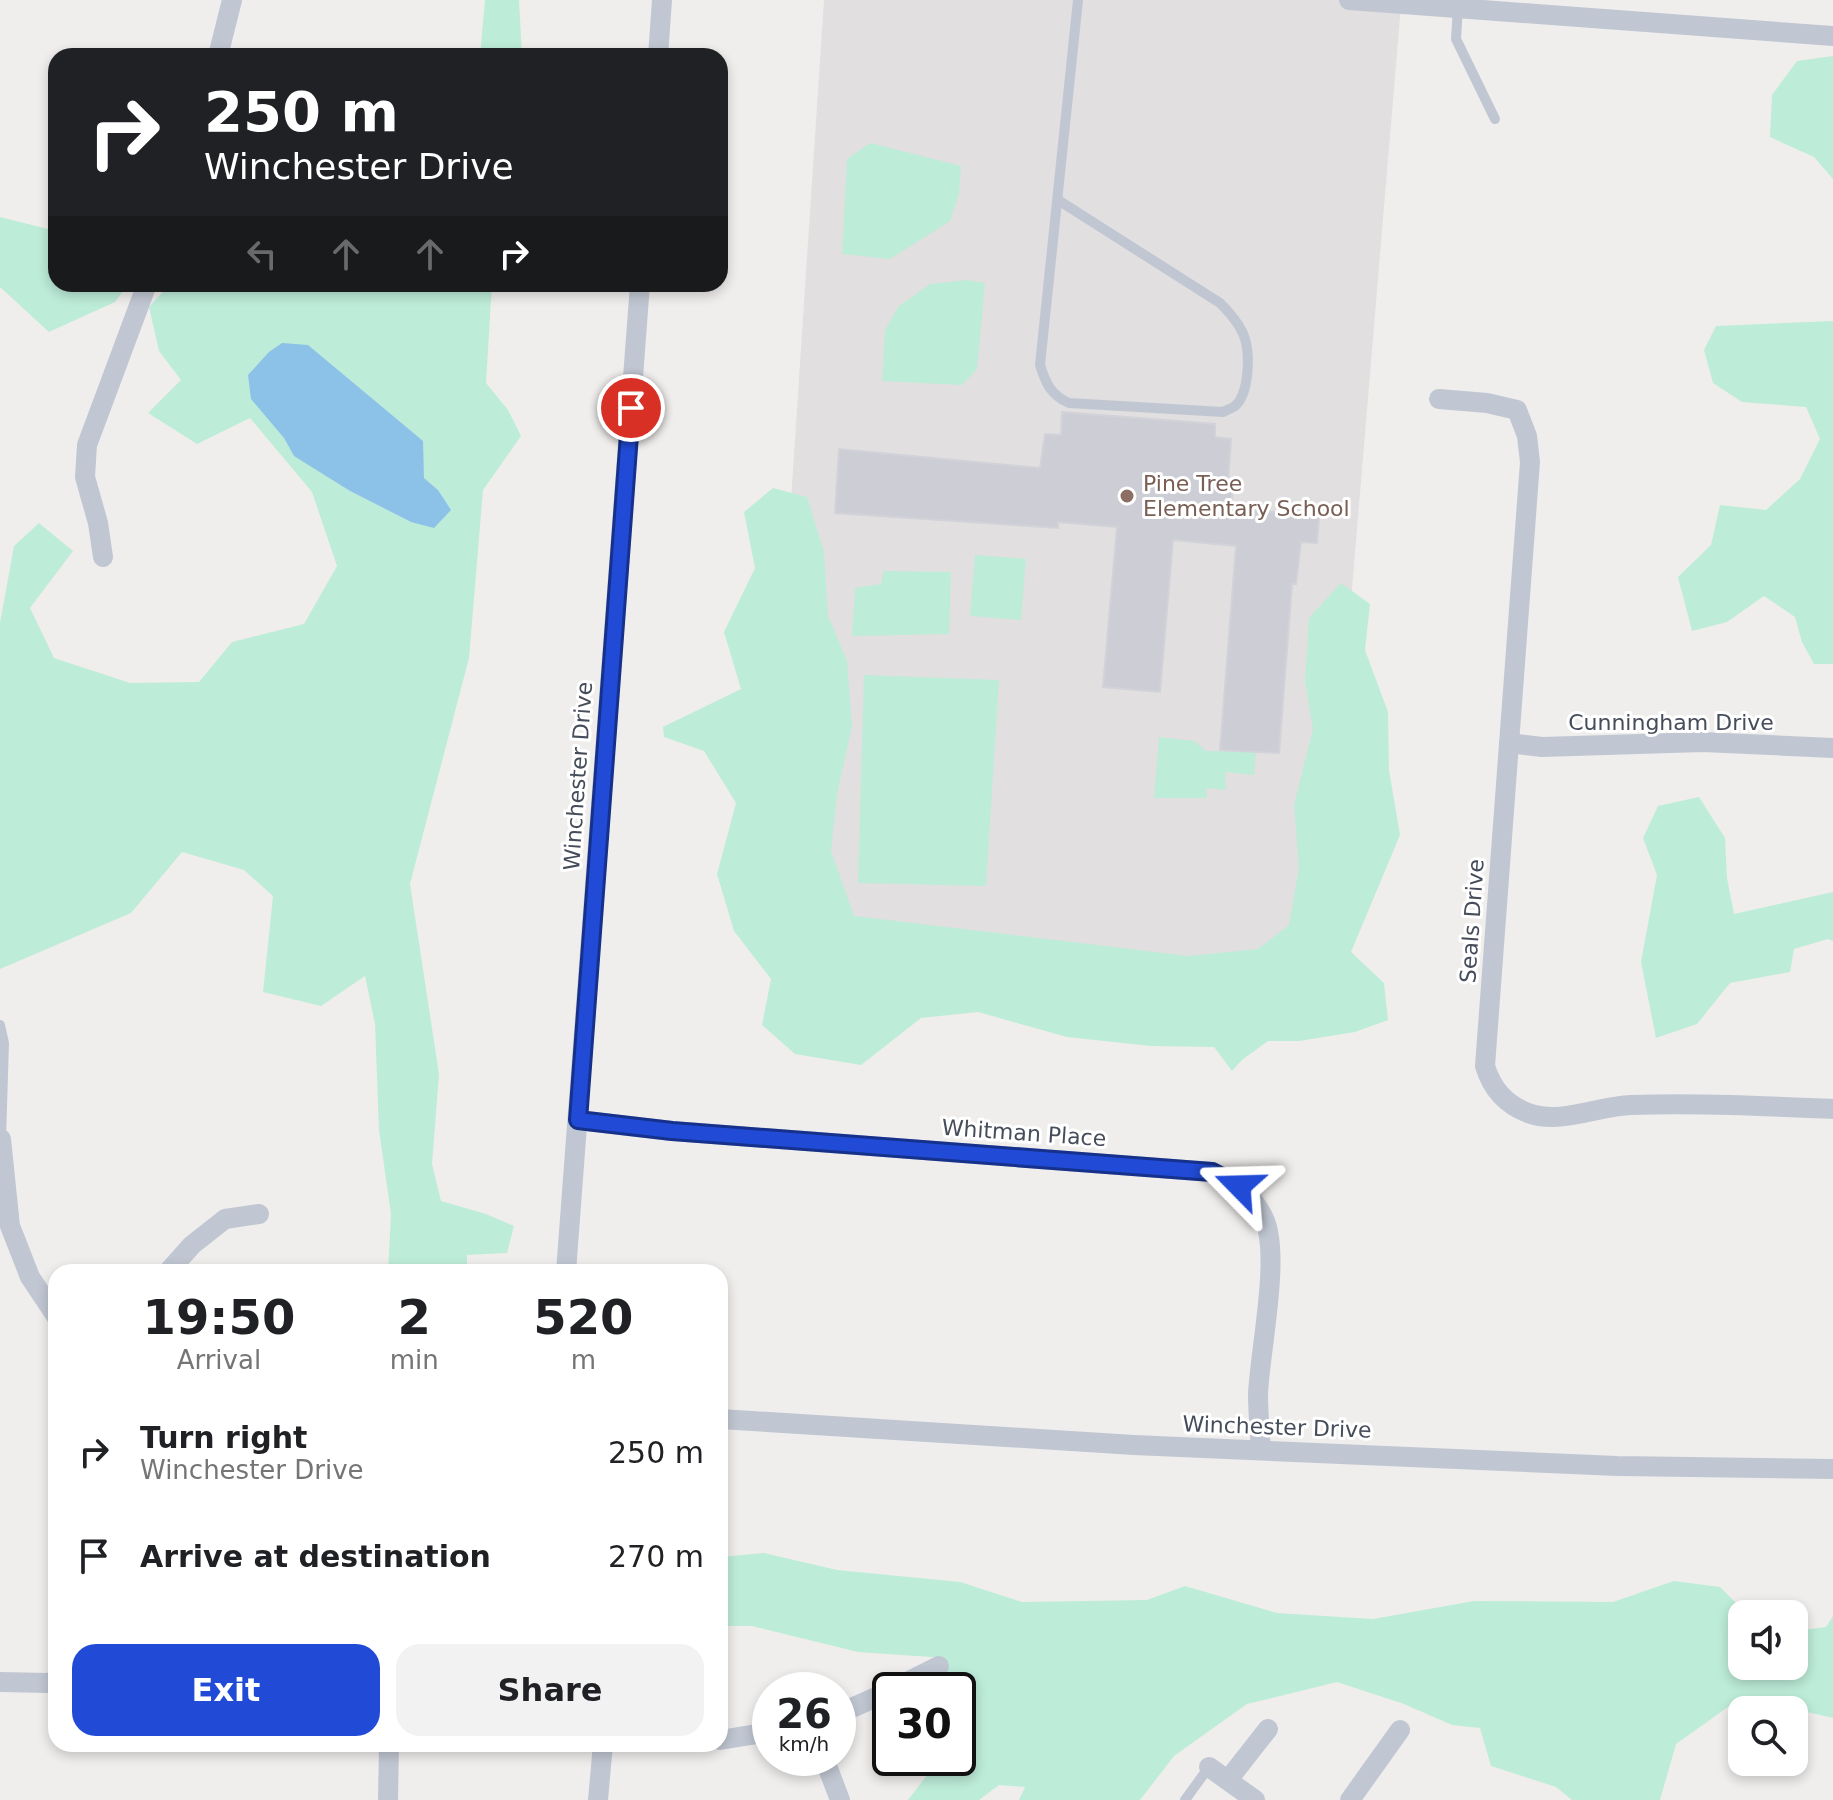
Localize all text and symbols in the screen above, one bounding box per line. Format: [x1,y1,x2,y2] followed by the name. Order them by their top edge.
[204,79,399,144] text: 250 m
[72,80,176,184] icon: right
[204,146,514,187] text: Winchester Drive
[240,232,284,276] icon: left
[324,232,368,276] icon: ahead
[408,232,452,276] icon: ahead
[492,232,536,276] icon: right
[597,374,665,442] pin
[609,386,653,430] icon: arrive
[1143,471,1350,521] place label: Pine Tree Elementary School
[1118,487,1136,505] marker: Pine Tree Elementary School
[559,681,597,871] street label: Winchester Drive
[1568,710,1774,735] street label: Cunningham Drive
[1455,858,1489,984] street label: Seals Drive
[941,1115,1107,1151] street label: Whitman Place
[1197,1144,1281,1228] position arrow
[142,1289,295,1345] text: 19:50
[398,1289,431,1345] text: 2
[533,1289,633,1345] text: 520
[177,1345,261,1375] text: Arrival
[390,1345,439,1375] text: min
[571,1345,596,1375] text: m
[1182,1411,1372,1443] street label: Winchester Drive
[140,1420,307,1455] text: Turn right
[72,1430,116,1474] icon: right
[608,1435,704,1470] text: 250 m
[140,1455,364,1485] text: Winchester Drive
[72,1534,116,1578] icon: arrive
[140,1539,491,1574] text: Arrive at destination
[608,1539,704,1574] text: 270 m
[1728,1600,1808,1776] map controls
[1728,1600,1808,1680] button: sound
[72,1644,380,1736] button: Exit
[396,1644,704,1736] button: Share
[872,1672,976,1776] speed limit sign: 30
[776,1691,832,1737] text: 26
[1728,1696,1808,1776] button: search
[779,1732,829,1756] text: km/h

